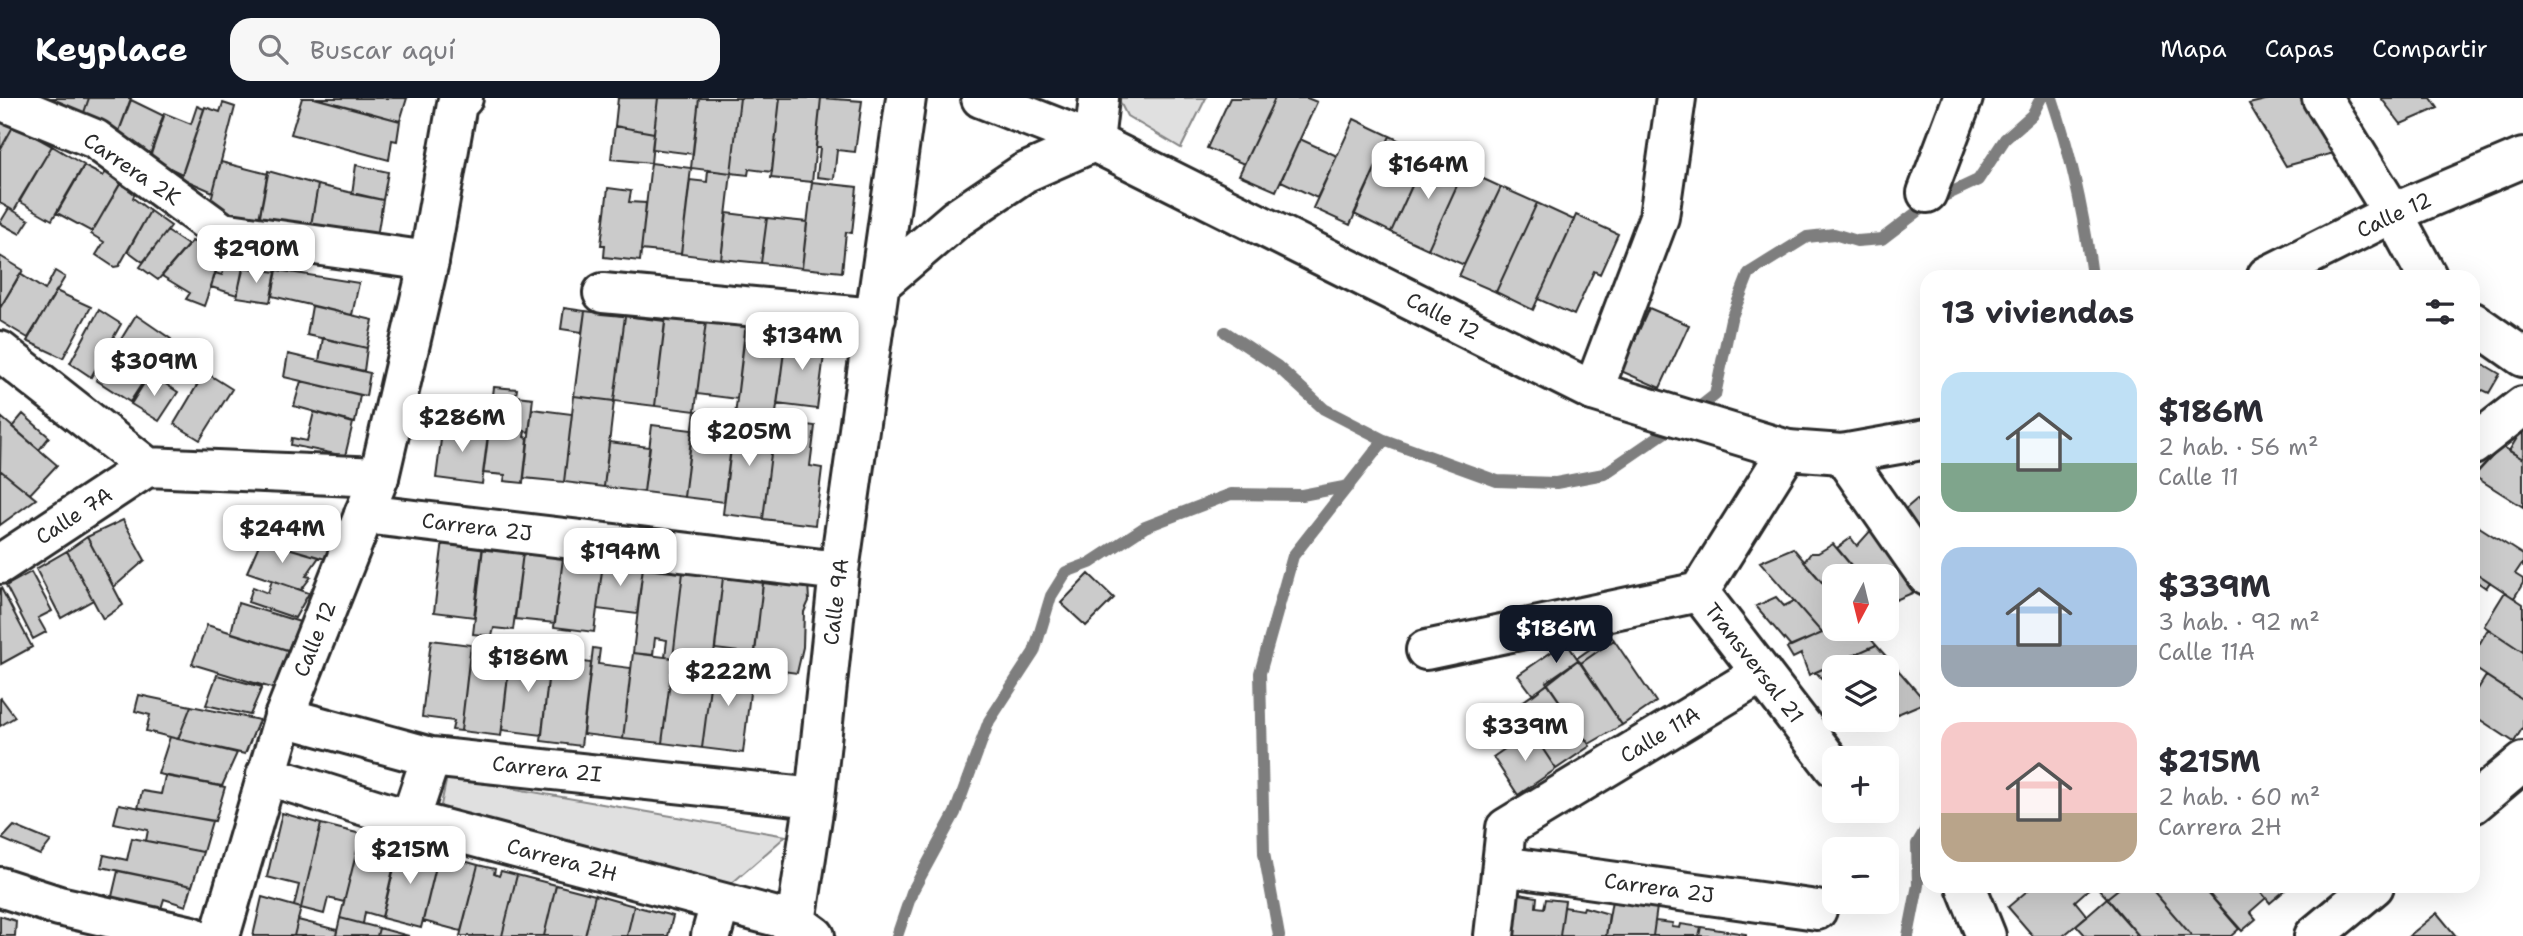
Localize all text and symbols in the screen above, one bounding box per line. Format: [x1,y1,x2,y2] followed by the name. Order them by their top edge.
[230,18,720,81] search box
[35,27,188,72] text: Keyplace
[254,30,292,68] icon: search
[310,32,455,67] text: Buscar aquí
[2160,33,2227,65] text: Mapa
[2265,33,2334,65] text: Capas
[2372,33,2488,65] text: Compartir
[78,126,187,212] street label: Carrera 2K
[1379,141,1477,201] pin: $164M
[1388,149,1468,179] text: $164M
[2352,186,2436,244] street label: Calle 12
[207,226,305,285] pin: $290M
[213,233,299,263] text: $290M
[1401,285,1485,347] street label: Calle 12
[1941,292,2134,333] text: 13 viviendas
[2421,293,2459,331] icon: filters
[753,313,851,372] pin: $134M
[762,320,842,350] text: $134M
[105,338,203,398] pin: $309M
[110,346,198,376] text: $309M
[2158,391,2264,432] text: $186M
[413,394,511,454] pin: $286M
[1997,400,2081,484] icon: home
[419,402,505,432] text: $286M
[700,408,798,468] pin: $205M
[707,416,791,446] text: $205M
[2158,432,2319,462] text: 2 hab. · 56 m²
[2158,462,2239,492] text: Calle 11
[30,481,118,551] street label: Calle 7A
[233,505,331,565] pin: $244M
[420,506,534,548] street label: Carrera 2J
[239,513,325,543] text: $244M
[571,528,669,588] pin: $194M
[580,536,660,566] text: $194M
[817,557,855,647] street label: Calle 9A
[1822,564,1899,640] north arrow
[1822,564,1899,914] map controls
[2158,566,2271,607] text: $339M
[1997,575,2081,659] icon: home
[287,597,343,681] street label: Calle 12
[1698,597,1810,729] street label: Transversal 21
[1507,606,1605,665] pin: $186M
[2158,607,2320,637] text: 3 hab. · 92 m²
[1515,613,1597,643] text: $186M
[479,634,577,694] pin: $186M
[2158,637,2255,667] text: Calle 11A
[487,642,569,672] text: $186M
[679,648,777,708] pin: $222M
[1822,655,1899,732] button: layers
[685,656,771,686] text: $222M
[1615,700,1705,770] street label: Calle 11A
[1476,704,1574,763] pin: $339M
[1482,711,1568,741] text: $339M
[2158,741,2261,782] text: $215M
[1822,746,1899,823] button: +
[491,749,603,789] street label: Carrera 2I
[1997,750,2081,834] icon: home
[2158,782,2320,812] text: 2 hab. · 60 m²
[2158,812,2282,842] text: Carrera 2H
[361,826,459,886] pin: $215M
[504,832,620,888] street label: Carrera 2H
[371,834,449,864] text: $215M
[1822,837,1899,914] button: −
[1602,866,1716,910] street label: Carrera 2J

